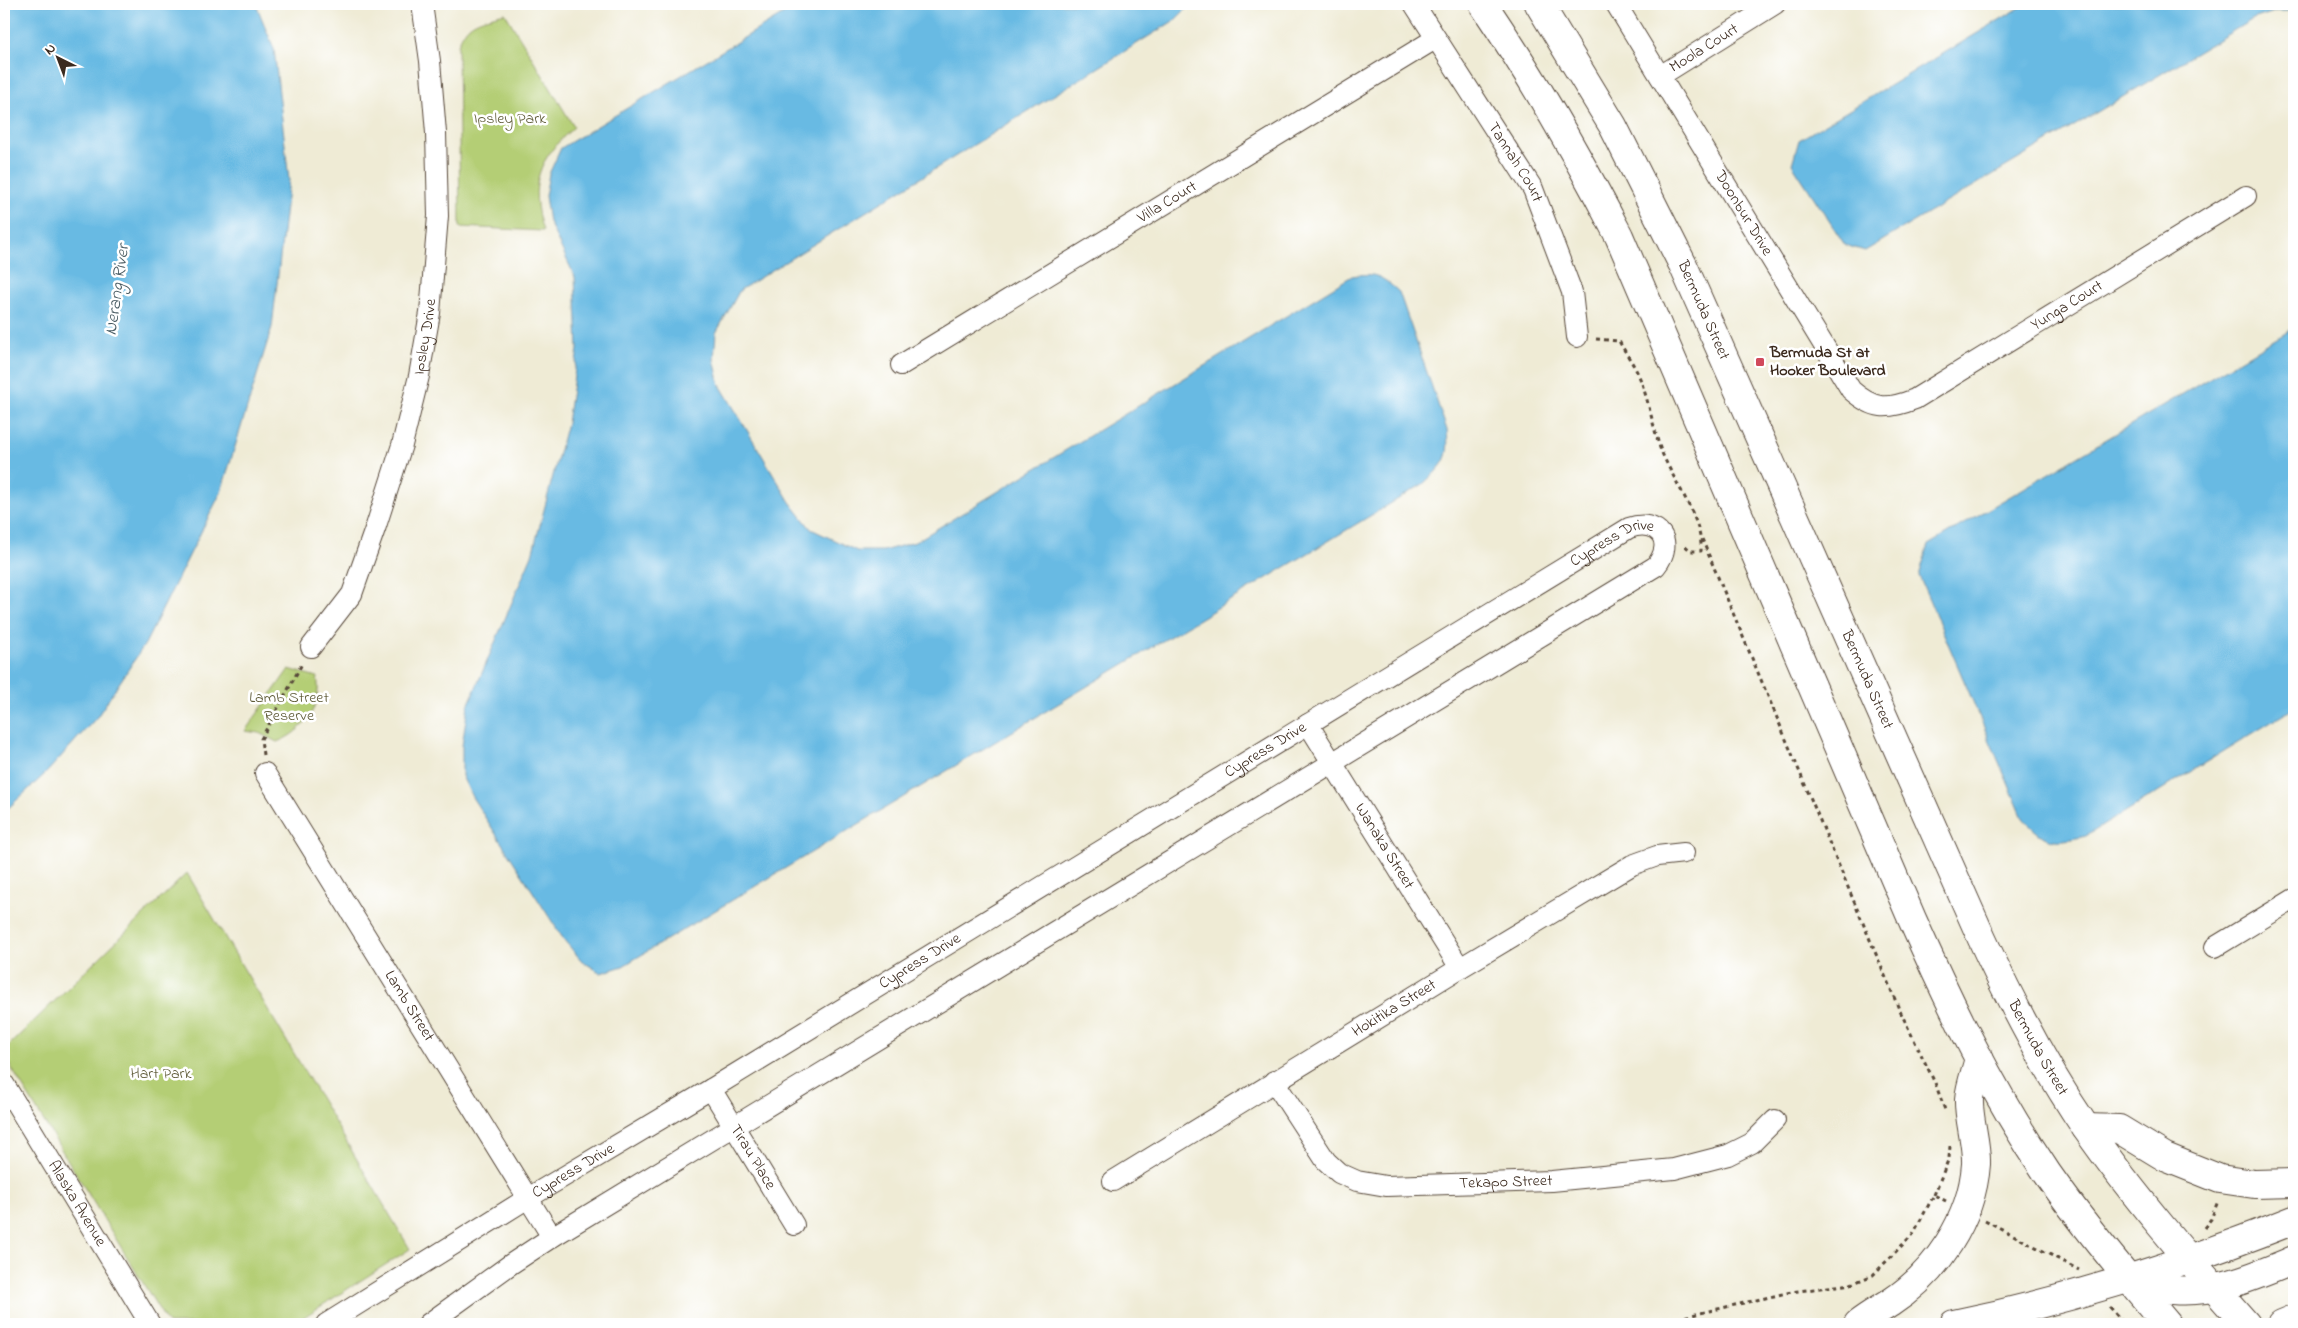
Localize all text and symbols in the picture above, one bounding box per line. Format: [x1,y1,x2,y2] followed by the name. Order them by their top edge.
[1665,17,1744,79] street label: Moola Court
[32,32,82,82] north arrow
[40,38,61,60] text: N
[474,107,547,131] park label: Ipsley Park
[1481,118,1549,206] street label: Tannah Court
[1708,165,1779,261] street label: Doonbur Drive
[1132,175,1202,230] street label: Villa Court
[99,241,138,337] water label: Nerang River
[1670,256,1736,365] street label: Bermuda Street
[2026,274,2108,337] street label: Yunga Court
[407,297,443,377] street label: Ipsley Drive
[1769,341,1885,383] place label: Bermuda St at Hooker Boulevard
[1754,356,1766,368] marker: Bermuda St at Hooker Boulevard
[1565,514,1658,573] street label: Cypress Drive
[1834,625,1900,734] street label: Bermuda Street
[249,686,329,728] park label: Lamb Street Reserve
[1220,715,1312,784] street label: Cypress Drive
[1348,798,1420,895] street label: Wanaka Street
[874,927,966,996] street label: Cypress Drive
[378,966,441,1047] street label: Lamb Street
[1347,973,1442,1044] street label: Hokitika Street
[2001,995,2074,1101] street label: Bermuda Street
[130,1062,193,1086] park label: Hart Park
[723,1120,782,1195] street label: Tirau Place
[528,1137,620,1205] street label: Cypress Drive
[41,1156,113,1252] street label: Alaska Avenue
[1459,1169,1553,1196] street label: Tekapo Street

